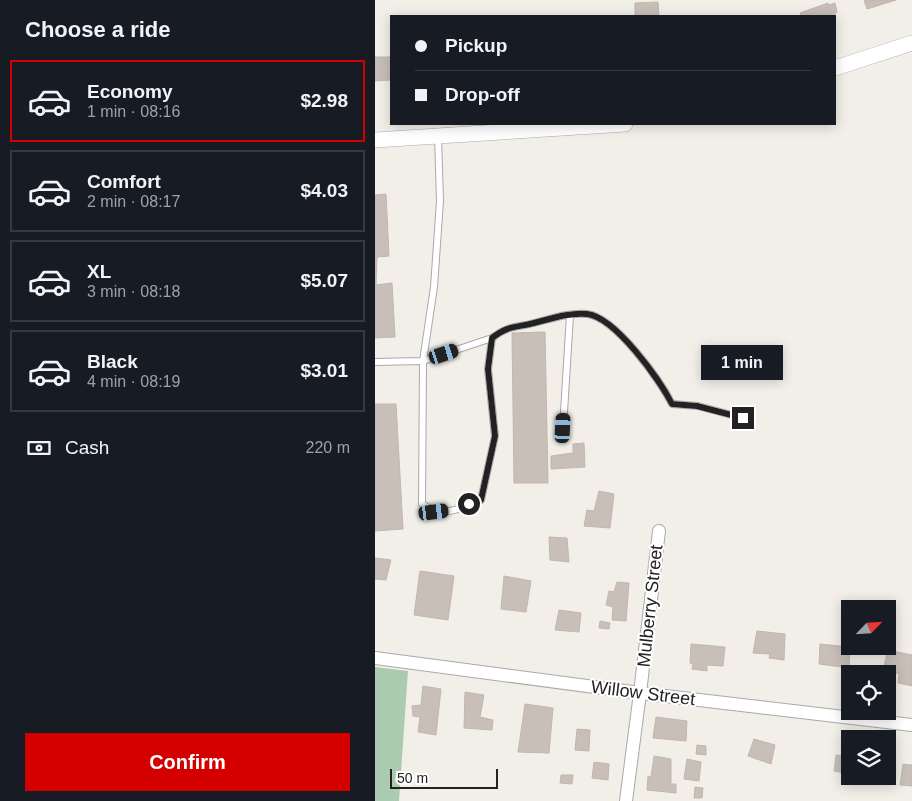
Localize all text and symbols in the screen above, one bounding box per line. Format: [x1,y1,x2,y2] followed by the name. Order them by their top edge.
[25,17,170,42] text: Choose a ride
[445,35,507,56] text: Pickup
[27,79,72,124] icon: car
[87,81,173,102] text: Economy
[445,84,520,105] text: Drop-off
[300,90,348,111] text: $2.98
[87,103,180,120] text: 1 min · 08:16
[27,169,72,214] icon: car
[87,171,161,192] text: Comfort
[300,180,348,201] text: $4.03
[87,193,180,210] text: 2 min · 08:17
[27,259,72,304] icon: car
[87,261,111,282] text: XL
[300,270,348,291] text: $5.07
[87,283,180,300] text: 3 min · 08:18
[427,342,460,366] car
[702,346,784,380] callout: 1 min
[27,349,72,394] icon: car
[87,351,138,372] text: Black
[721,354,763,371] text: 1 min
[300,360,348,381] text: $3.01
[87,373,180,390] text: 4 min · 08:19
[732,407,754,429] route end
[554,413,571,443] car
[25,434,53,462] icon: cash
[65,437,109,458] text: Cash
[306,439,350,456] text: 220 m
[458,493,480,515] route start
[418,503,449,521] car
[634,544,666,668] street label: Mulberry Street
[841,600,896,655] north arrow
[841,600,896,785] map controls
[841,665,896,720] button: locate
[590,677,696,709] street label: Willow Street
[841,730,896,785] button: layers
[25,733,350,791] button: Confirm
[390,766,497,789] scale bar
[397,770,428,786] text: 50 m

